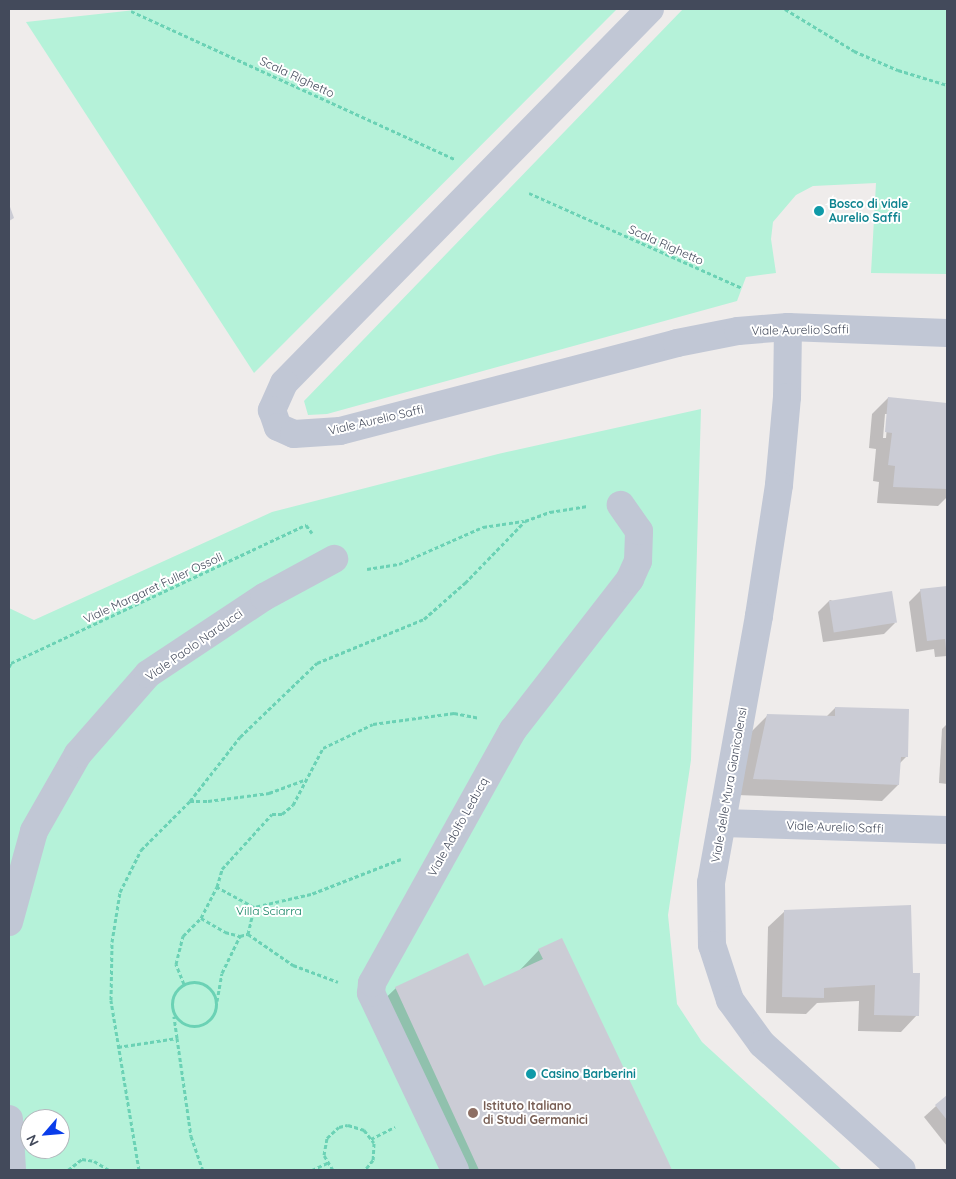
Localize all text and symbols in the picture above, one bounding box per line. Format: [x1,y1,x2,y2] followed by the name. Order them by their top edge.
[257,53,337,101] street label: Scala Righetto
[829,197,908,225] place label: Bosco di viale Aurelio Saffi
[813,205,825,217] marker: Bosco di viale Aurelio Saffi
[626,222,706,268] street label: Scala Righetto
[751,322,849,338] street label: Viale Aurelio Saffi
[327,402,425,438] street label: Viale Aurelio Saffi
[81,549,225,627] street label: Viale Margaret Fuller Ossoli
[143,606,245,684] street label: Viale Paolo Narducci
[708,706,750,864] street label: Viale delle Mura Gianicolensi
[425,775,491,879] street label: Viale Adolfo Leducq
[786,818,884,836] street label: Viale Aurelio Saffi
[236,904,302,918] park label: Villa Sciarra
[541,1067,636,1081] place label: Casino Barberini
[525,1068,537,1080] marker: Casino Barberini
[483,1099,588,1127] place label: Istituto Italiano di Studi Germanici
[467,1107,479,1119] marker: Istituto Italiano di Studi Germanici
[20,1109,70,1159] north arrow
[22,1132,43,1149] text: N

